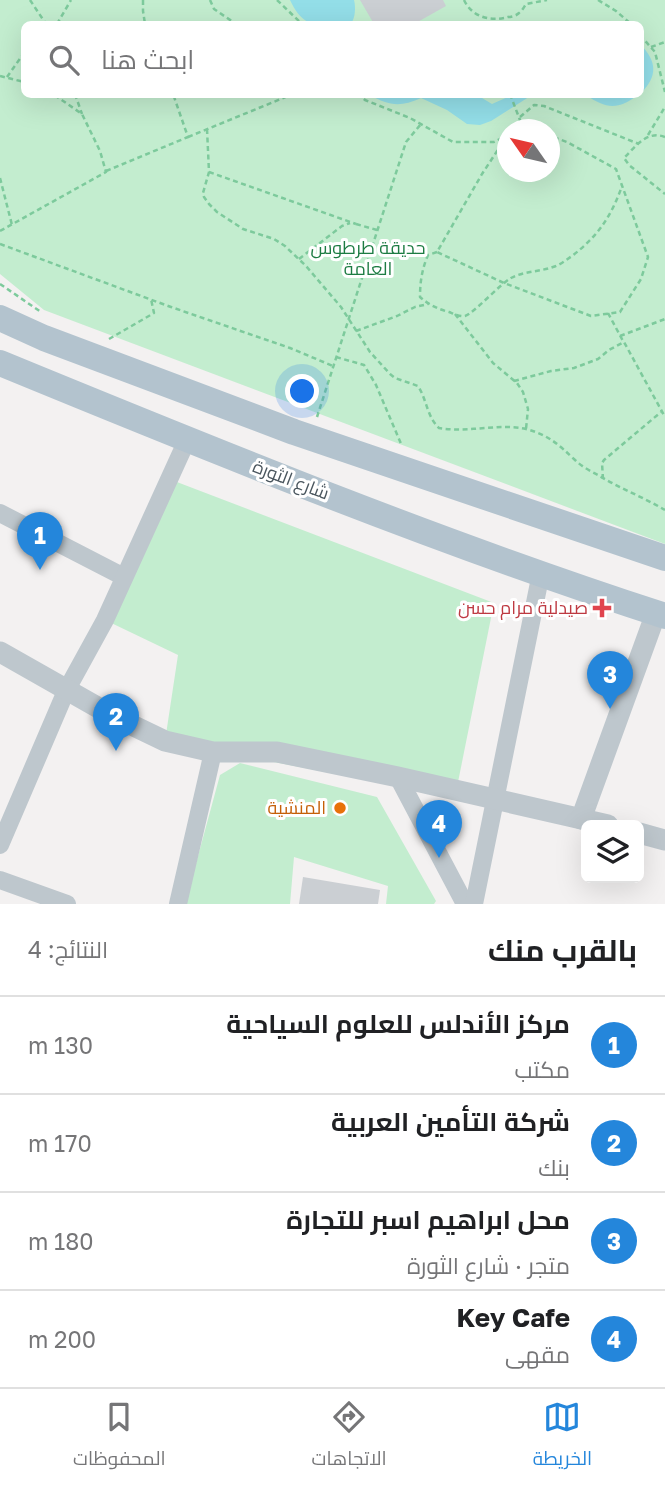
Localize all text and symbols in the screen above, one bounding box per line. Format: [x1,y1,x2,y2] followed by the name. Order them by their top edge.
[21,21,644,98] search box
[45,41,83,79] icon: search
[101,44,194,75] text: ابحث هنا
[497,119,560,182] north arrow
[310,236,426,279] park label: حديقة طرطوس العامة
[285,374,319,408] your location
[249,454,333,506] street label: شارع الثورة
[17,512,63,570] pin: 1
[458,596,588,620] place label: صيدلية مرام حسن
[594,600,610,616] marker: صيدلية مرام حسن
[587,651,633,709] pin: 3
[93,693,139,751] pin: 2
[268,796,326,818] place label: المنشية
[332,800,348,816] marker: المنشية
[416,800,462,858] pin: 4
[581,820,644,883] map controls
[581,820,644,883] button: layers
[488,932,637,968] text: بالقرب منك
[28,935,108,963] text: النتائج: 4
[226,1008,570,1039] text: مركز الأندلس للعلوم السياحية
[28,1031,93,1059] text: 130 m
[608,1031,620,1059] text: 1
[515,1055,570,1083] text: مكتب
[331,1106,570,1137] text: شركة التأمين العربية
[28,1129,92,1157] text: 170 m
[607,1129,621,1157] text: 2
[538,1153,570,1181] text: بنك
[286,1204,570,1235] text: محل ابراهيم اسبر للتجارة
[28,1227,94,1255] text: 180 m
[607,1227,621,1255] text: 3
[407,1251,570,1279] text: متجر · شارع الثورة
[457,1302,570,1333] text: Key Cafe
[28,1325,96,1353] text: 200 m
[607,1325,621,1353] text: 4
[505,1340,570,1368] text: مقهى
[73,1398,166,1476] tab: المحفوظات
[311,1398,387,1476] tab: الاتجاهات
[533,1398,592,1476] tab: الخريطة

